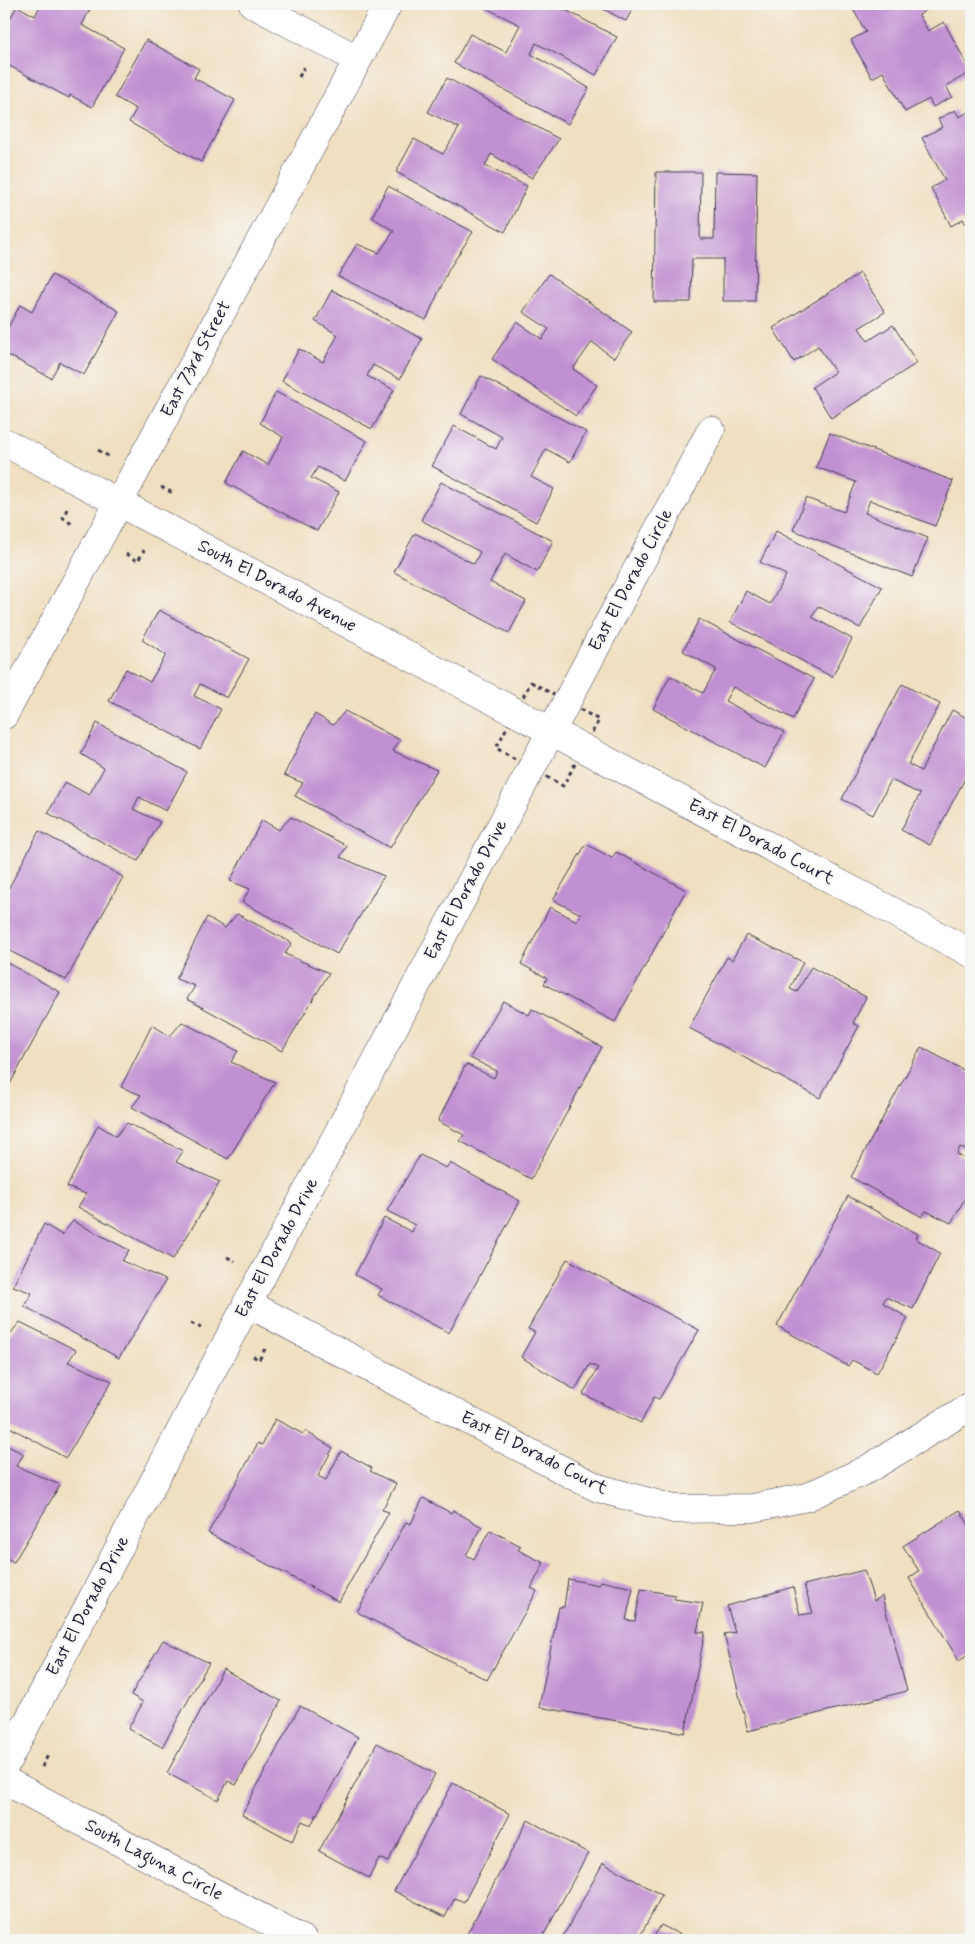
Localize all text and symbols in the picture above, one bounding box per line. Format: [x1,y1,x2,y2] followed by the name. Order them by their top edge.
[155,297,237,421] street label: East 73rd Street
[583,504,679,656] street label: East El Dorado Circle
[193,534,361,638] street label: South El Dorado Avenue
[684,793,839,891] street label: East El Dorado Court
[419,816,513,964] street label: East El Dorado Drive
[230,1174,324,1322] street label: East El Dorado Drive
[456,1405,612,1501] street label: East El Dorado Court
[41,1532,135,1680] street label: East El Dorado Drive
[80,1813,227,1908] street label: South Laguna Circle

